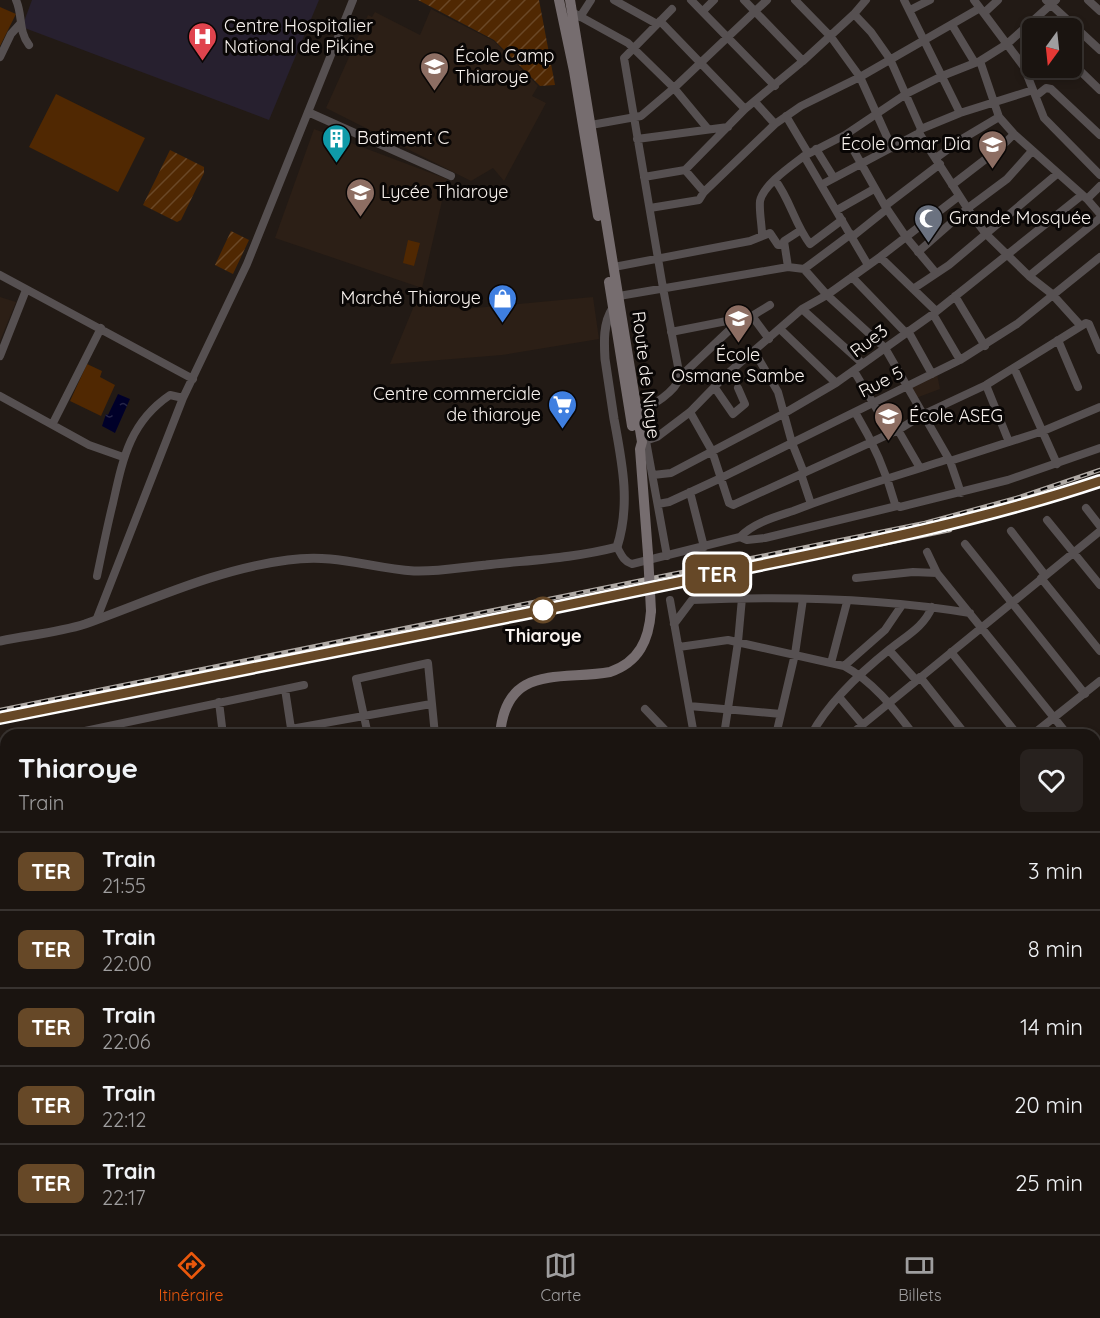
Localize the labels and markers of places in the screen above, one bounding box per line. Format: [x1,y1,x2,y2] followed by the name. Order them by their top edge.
[224,14,374,58] place label: Centre Hospitalier National de Pikine
[187,20,219,62] hospital icon: Centre Hospitalier National de Pikine
[455,44,555,88] place label: École Camp Thiaroye
[418,50,450,92] school or university icon: École Camp Thiaroye
[320,122,352,164] building icon: Batiment C
[357,126,450,149] place label: Batiment C
[976,128,1008,170] school or university icon: École Omar Dia
[841,132,971,155] place label: École Omar Dia
[344,176,376,218] school or university icon: Lycée Thiaroye
[381,180,508,203] place label: Lycée Thiaroye
[912,202,944,244] mosque icon: Grande Mosquée
[949,206,1091,229] place label: Grande Mosquée
[486,282,518,324] shop icon: Marché Thiaroye
[340,286,481,309] place label: Marché Thiaroye
[722,302,754,344] school or university icon: École Osmane Sambe
[671,343,805,387] place label: École Osmane Sambe
[373,382,541,426] place label: Centre commerciale de thiaroye
[546,388,578,430] supermarket icon: Centre commerciale de thiaroye
[872,400,904,442] school or university icon: École ASEG
[909,404,1003,427] place label: École ASEG
[530,597,556,623] marker: Thiaroye
[504,624,582,647] place label: Thiaroye

